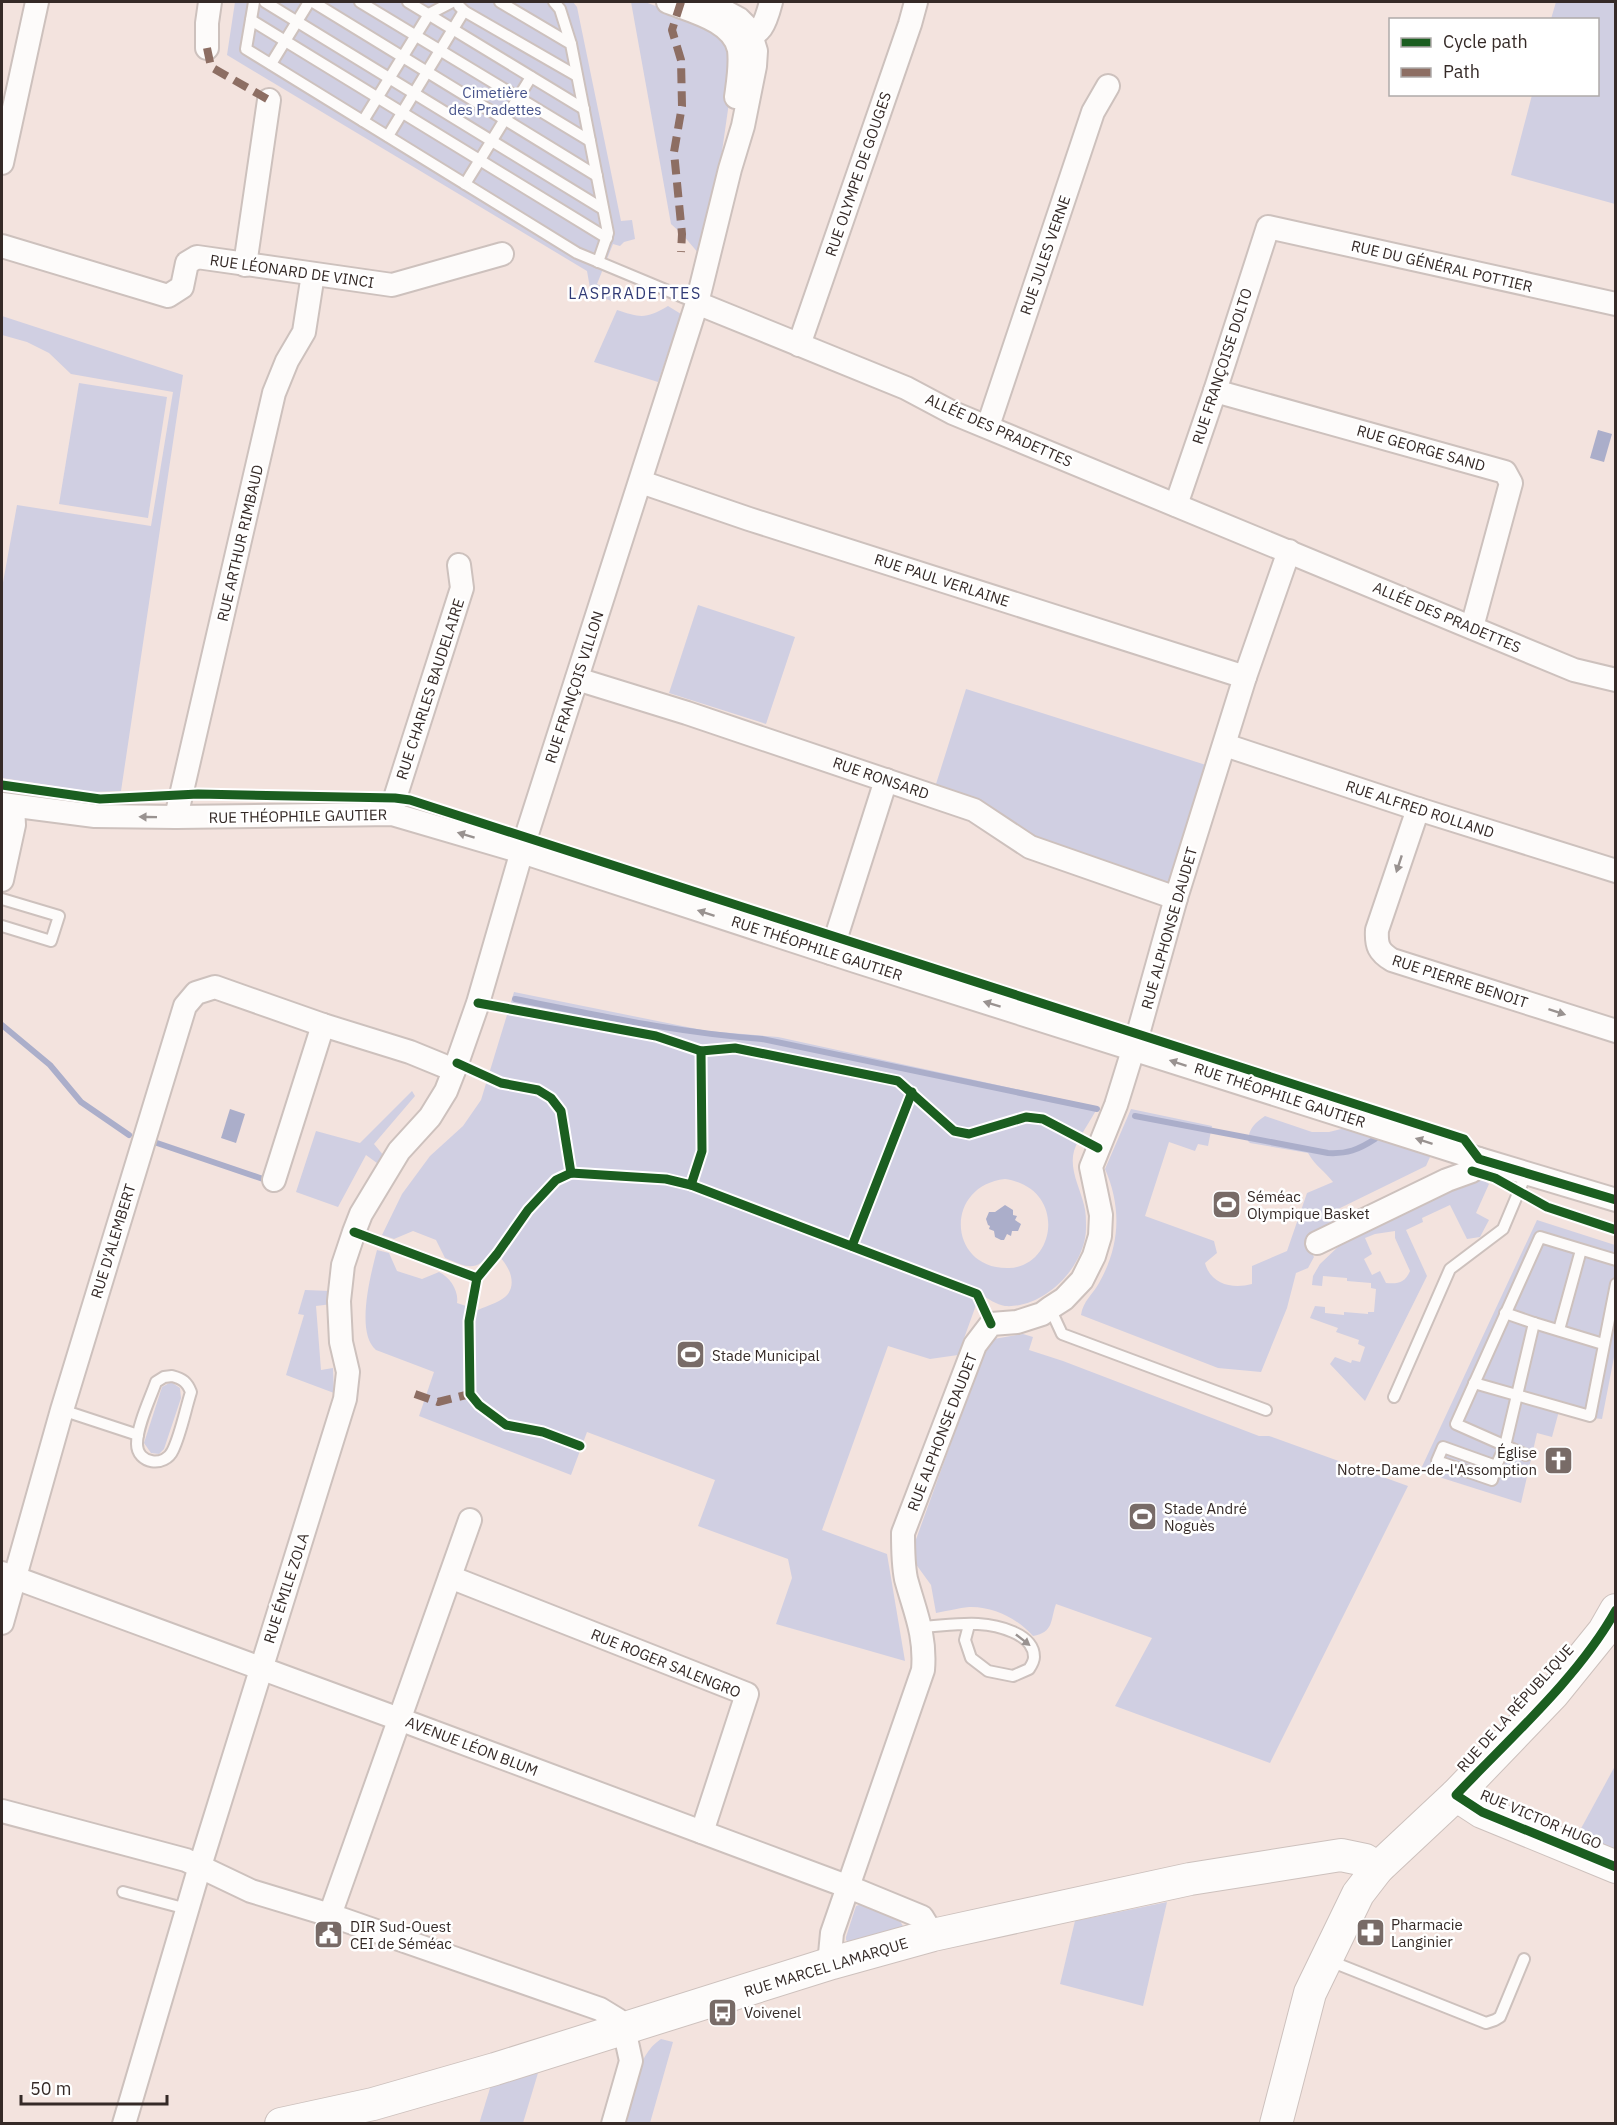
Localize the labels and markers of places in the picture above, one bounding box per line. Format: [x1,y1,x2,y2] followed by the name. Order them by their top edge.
[1247,1187,1370,1223] place label: Séméac Olympique Basket
[1210,1189,1242,1221] sports icon: Séméac Olympique Basket
[675,1339,707,1371] sports icon: Stade Municipal
[712,1346,820,1365] place label: Stade Municipal
[1337,1443,1537,1479] place label: Église Notre-Dame-de-l'Assomption
[1542,1445,1574,1477] church icon: Église Notre-Dame-de-l'Assomption
[1164,1499,1247,1535] place label: Stade André Noguès
[1127,1501,1159,1533] sports icon: Stade André Noguès
[1391,1915,1463,1951] place label: Pharmacie Langinier
[350,1917,452,1953] place label: DIR Sud-Ouest CEI de Séméac
[1354,1917,1386,1949] pharmacy icon: Pharmacie Langinier
[313,1919,345,1951] public building icon: DIR Sud-Ouest CEI de Séméac
[707,1996,739,2028] bus stop icon: Voivenel
[744,2003,801,2022] place label: Voivenel

